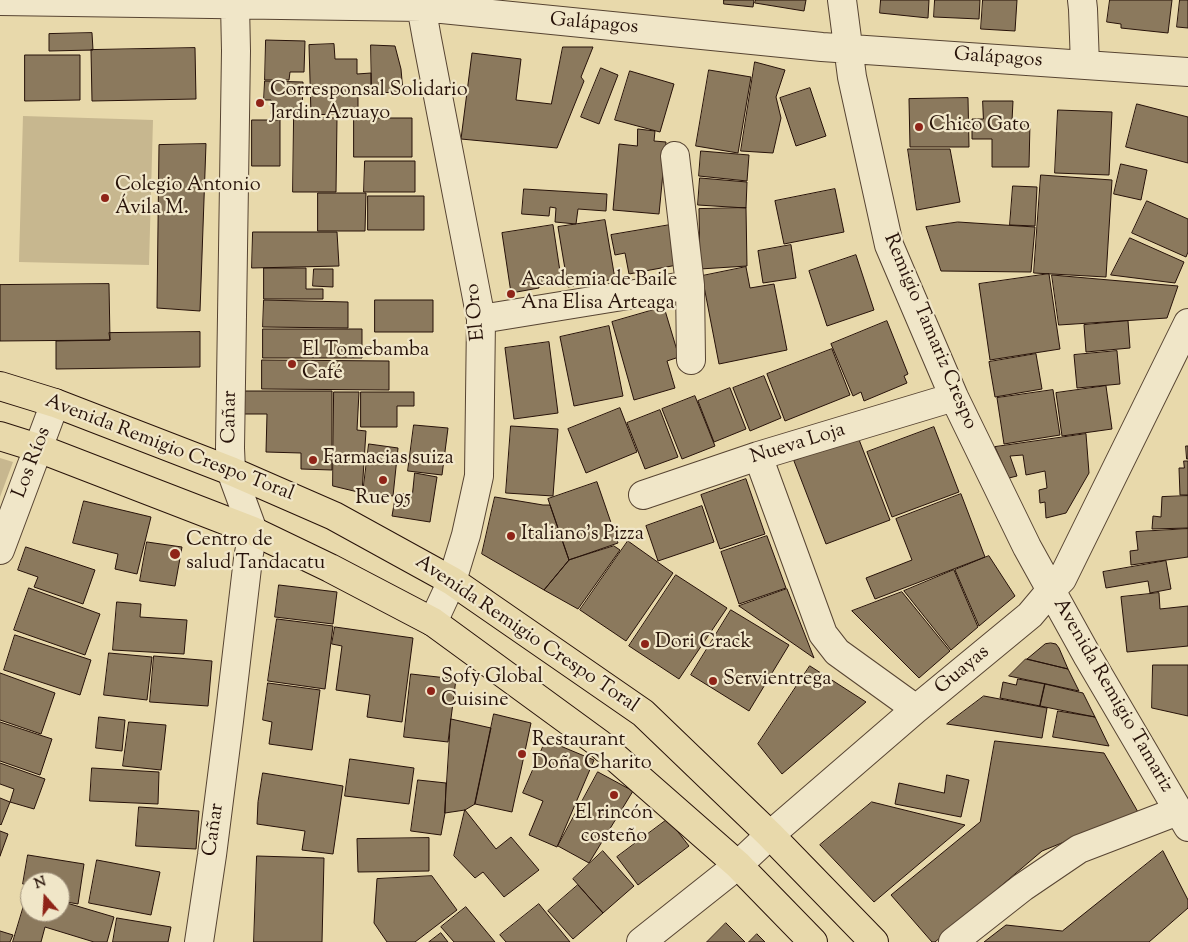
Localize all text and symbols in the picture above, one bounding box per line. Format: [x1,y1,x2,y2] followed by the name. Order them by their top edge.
[549,9,639,41] street label: Galápagos
[953,44,1043,74] street label: Galápagos
[270,80,468,127] place label: Corresponsal Solidario Jardin Azuayo
[254,97,266,109] marker: Corresponsal Solidario Jardin Azuayo
[929,115,1030,139] place label: Chico Gato
[913,121,925,133] marker: Chico Gato
[115,175,261,222] place label: Colegio Antonio Ávila M.
[99,192,111,204] marker: Colegio Antonio Ávila M.
[877,231,981,433] street label: Remigio Tamariz Crespo
[521,270,677,317] place label: Academia de Baile Ana Elisa Arteaga
[462,282,492,342] street label: El Oro
[505,288,517,300] marker: Academia de Baile Ana Elisa Arteaga
[302,340,429,387] place label: El Tomebamba Café
[286,358,298,370] marker: El Tomebamba Café
[41,390,297,508] street label: Avenida Remigio Crespo Toral
[219,390,243,444] street label: Cañar
[748,419,848,471] street label: Nueva Loja
[9,424,57,502] street label: Los Ríos
[323,448,454,472] place label: Farmacias suiza
[307,454,319,466] marker: Farmacias suiza
[377,474,389,486] marker: Rue 95
[355,488,411,512] place label: Rue 95
[521,524,644,548] place label: Italiano's Pizza
[186,530,325,577] place label: Centro de salud Tandacatu
[505,530,517,542] marker: Italiano's Pizza
[168,547,182,561] marker: Centro de salud Tandacatu
[410,551,642,719] street label: Avenida Remigio Crespo Toral
[1047,595,1177,797] street label: Avenida Remigio Tamariz
[655,632,751,656] place label: Dori Crack
[639,638,651,650] marker: Dori Crack
[931,641,995,701] street label: Guayas
[441,667,543,714] place label: Sofy Global Cuisine
[723,669,831,693] place label: Servientrega
[707,675,719,687] marker: Servientrega
[425,685,437,697] marker: Sofy Global Cuisine
[532,730,652,777] place label: Restaurant Doña Charito
[516,748,528,760] marker: Restaurant Doña Charito
[608,789,620,801] marker: El rincón costeño
[199,802,231,858] street label: Cañar
[575,803,653,850] place label: El rincón costeño
[20,872,70,922] north arrow
[32,872,49,895] text: N

